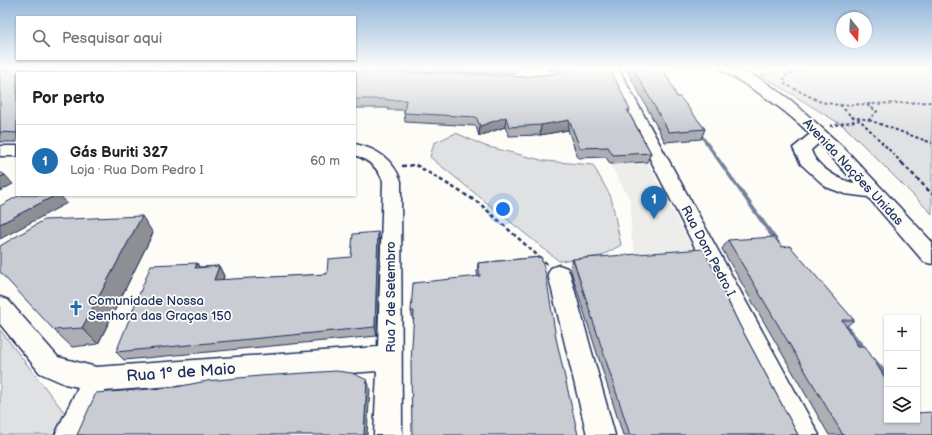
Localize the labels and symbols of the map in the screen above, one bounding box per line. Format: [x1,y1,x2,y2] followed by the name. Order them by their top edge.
[836,12,872,48] north arrow
[799,115,907,229] street label: Avenida Nações Unidas
[641,186,667,219] pin: 1
[493,199,513,219] your location
[677,203,739,299] street label: Rua Dom Pedro I
[383,241,399,353] street label: Rua 7 de Setembro
[88,293,232,324] place label: Comunidade Nossa Senhora das Graças 150
[67,299,85,317] church icon: Comunidade Nossa Senhora das Graças 150
[126,360,236,386] street label: Rua 1º de Maio

